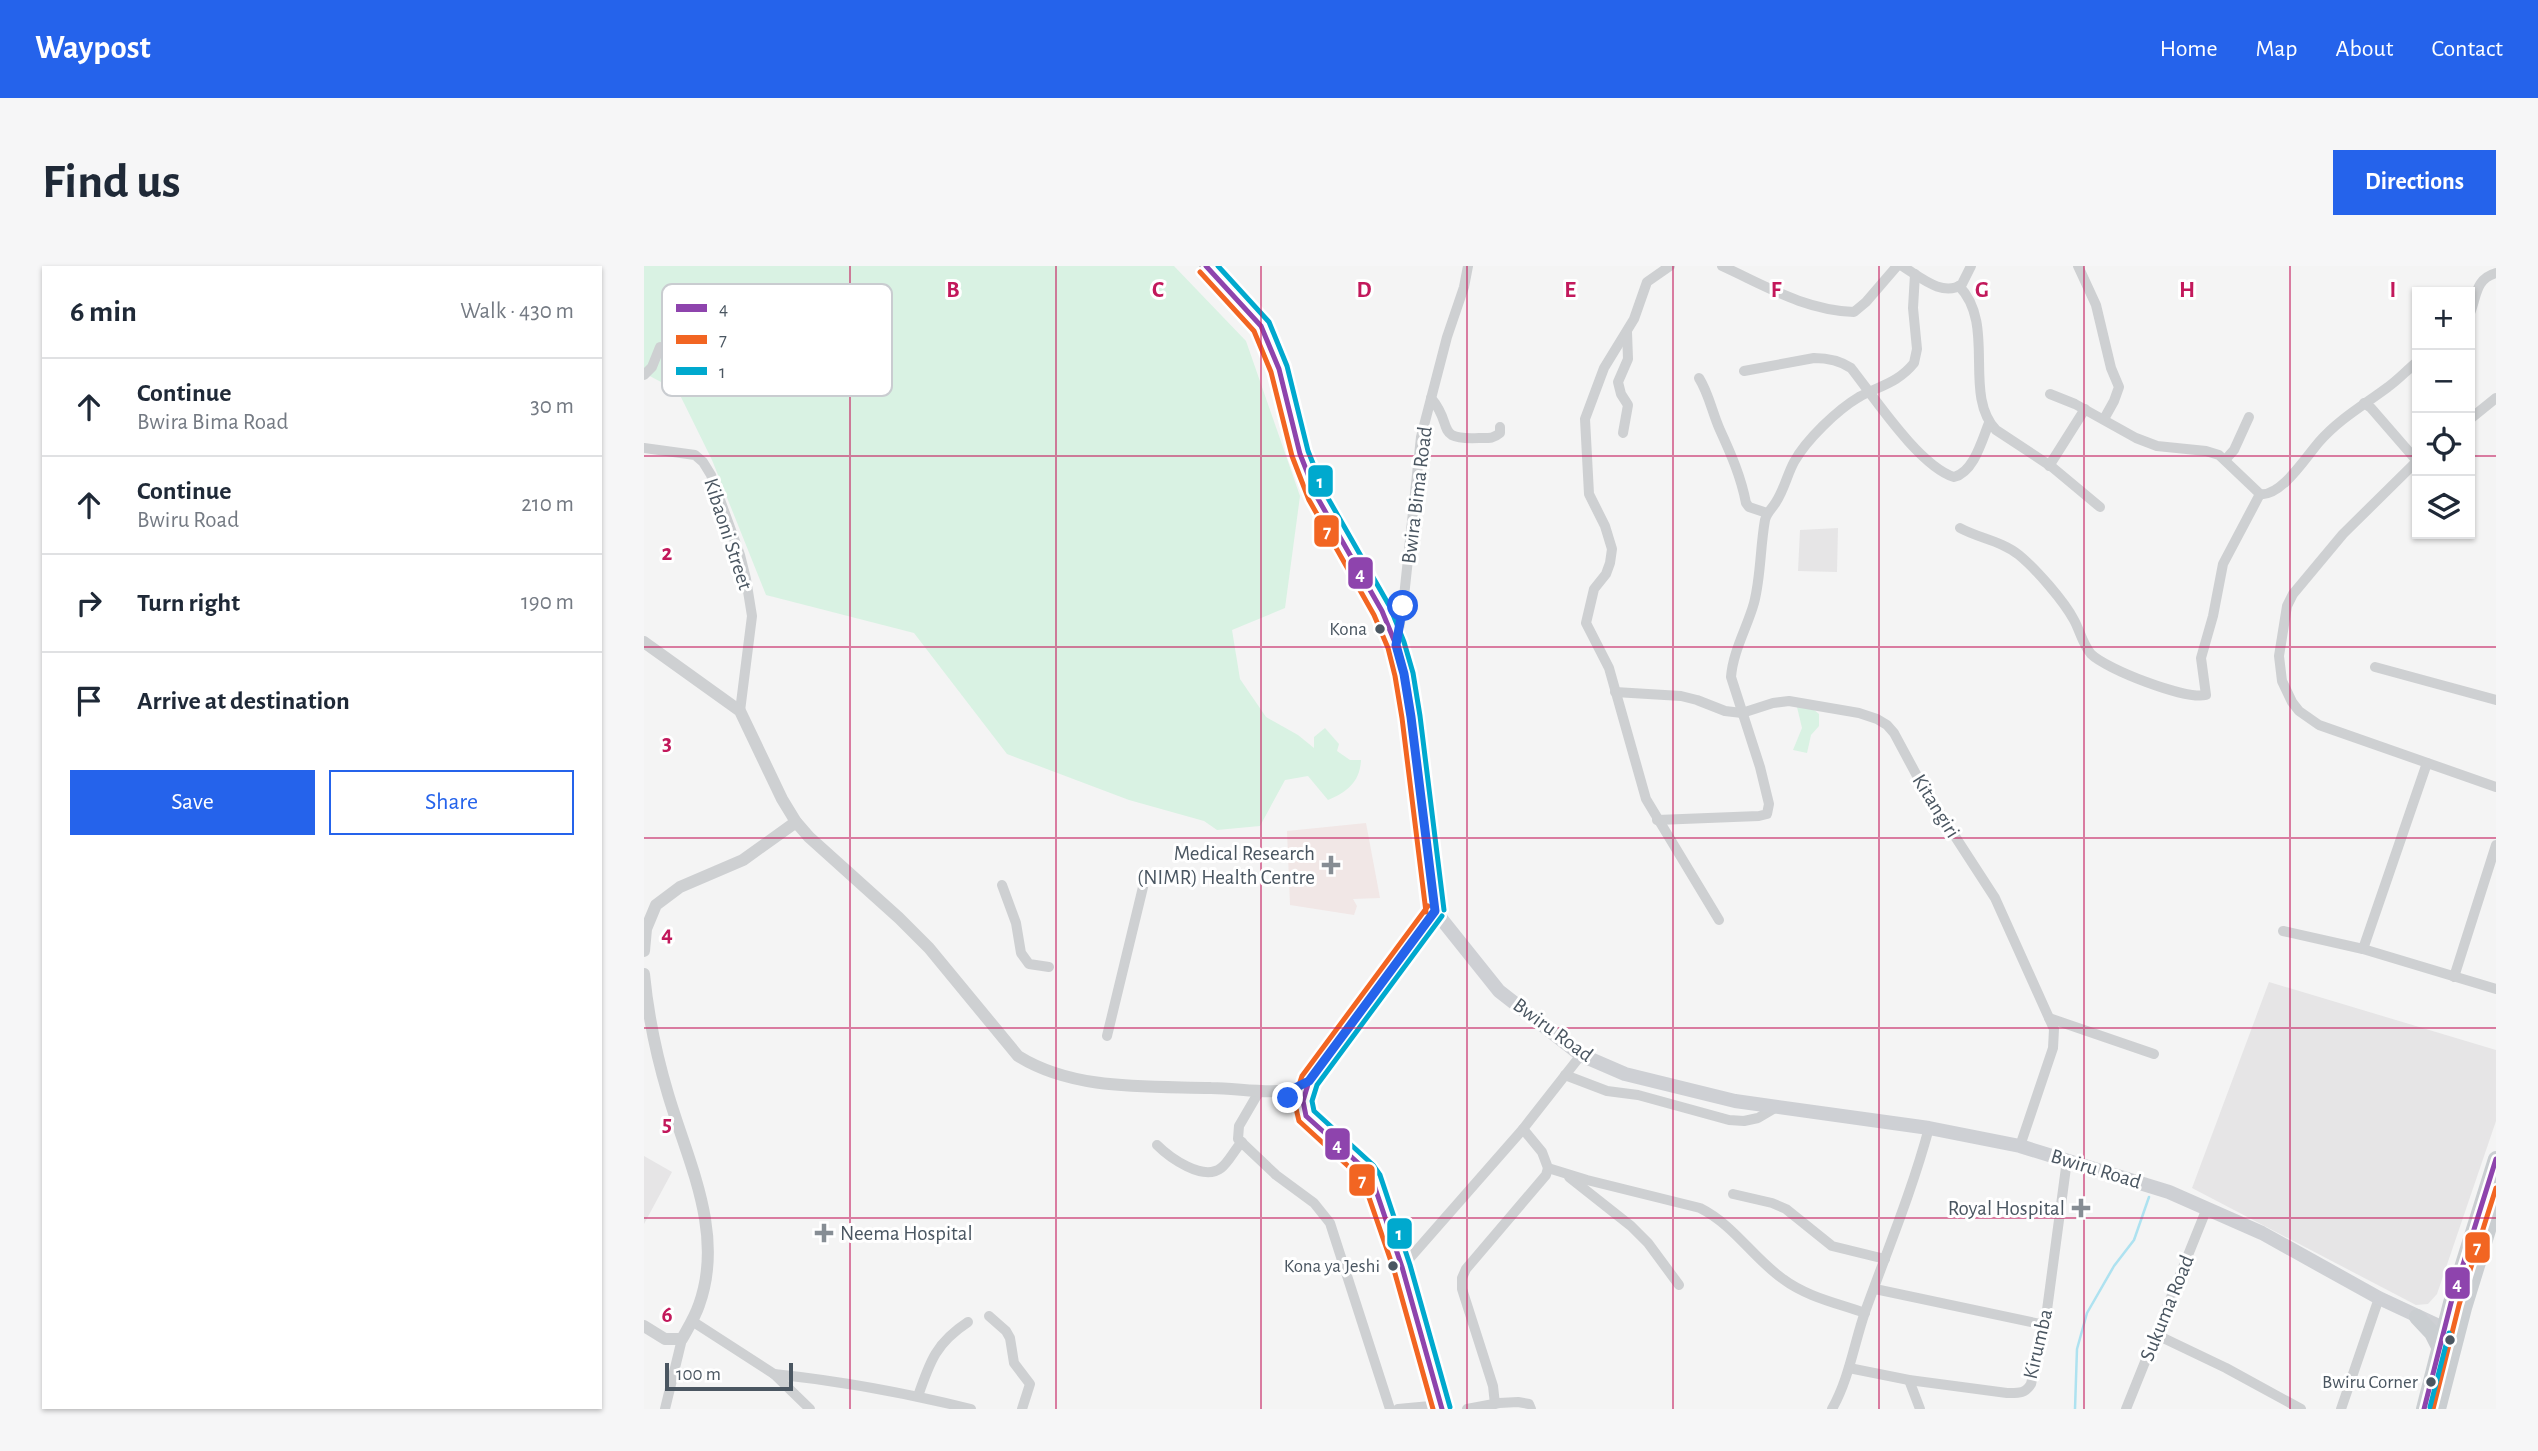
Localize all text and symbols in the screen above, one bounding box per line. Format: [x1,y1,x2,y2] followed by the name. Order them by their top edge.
[35,32,151,65] text: Waypost
[2160,37,2218,61] text: Home
[2256,37,2298,61] text: Map
[2336,37,2393,61] text: About
[2431,37,2503,61] text: Contact
[2333,150,2496,215] button: Directions
[42,158,181,207] text: Find us
[946,279,960,302] text: B
[1152,279,1164,302] text: C
[1356,279,1372,302] text: D
[1564,279,1576,302] text: E
[1771,279,1782,302] text: F
[1975,279,1989,302] text: G
[2179,279,2195,302] text: H
[2390,279,2396,302] text: I
[662,284,892,396] legend
[2412,287,2475,539] map controls
[2412,287,2475,350] button: +
[70,297,137,327] text: 6 min
[460,300,574,323] text: Walk · 430 m
[719,300,728,319] text: 4
[719,331,727,350] text: 7
[2412,350,2475,413] button: −
[719,363,726,382] text: 1
[137,380,232,406] text: Continue
[70,388,108,426] icon: ahead
[530,395,574,418] text: 30 m
[137,411,289,434] text: Bwira Bima Road
[2412,413,2475,476] button: locate
[1398,425,1436,565] street label: Bwira Bima Road
[1307,464,1334,498] line badge: 1
[1317,473,1323,492] text: 1
[700,476,756,593] street label: Kibaoni Street
[2412,476,2475,539] button: layers
[137,478,232,504] text: Continue
[70,486,108,524] icon: ahead
[521,493,574,516] text: 210 m
[137,509,239,532] text: Bwiru Road
[1313,514,1340,548] line badge: 7
[1323,523,1331,542] text: 7
[662,542,673,565] text: 2
[1347,556,1374,590] line badge: 4
[1355,565,1365,584] text: 4
[70,584,108,622] icon: right
[137,590,240,616] text: Turn right
[1387,590,1418,621] route start
[521,591,574,614] text: 190 m
[1329,620,1367,639] place label: Kona
[1373,622,1387,636] marker: Kona
[70,682,108,720] icon: arrive
[137,688,350,714] text: Arrive at destination
[662,732,672,755] text: 3
[70,770,315,835] button: Save
[329,770,574,835] button: Share
[1908,770,1964,842] street label: Kitangiri
[1137,843,1315,888] place label: Medical Research (NIMR) Health Centre
[1321,855,1341,875] marker: Medical Research (NIMR) Health Centre
[661,923,673,946] text: 4
[1509,994,1597,1066] street label: Bwiru Road
[1272,1082,1303,1113] route end
[662,1113,672,1136] text: 5
[1324,1127,1351,1161] line badge: 4
[1332,1136,1342,1155] text: 4
[2048,1145,2144,1193] street label: Bwiru Road
[1348,1163,1376,1197] line badge: 7
[1358,1172,1366,1191] text: 7
[1948,1198,2065,1219] place label: Royal Hospital
[2071,1198,2091,1218] marker: Royal Hospital
[1386,1217,1413,1250] line badge: 1
[814,1223,834,1243] marker: Neema Hospital
[840,1223,973,1244] place label: Neema Hospital
[1396,1225,1402,1244] text: 1
[2464,1231,2491,1264] line badge: 7
[2473,1239,2481,1258] text: 7
[2136,1252,2198,1364] street label: Sukuma Road
[1284,1257,1380,1276] place label: Kona ya Jeshi
[1386,1259,1400,1273] marker: Kona ya Jeshi
[2444,1266,2471,1300] line badge: 4
[2452,1275,2462,1294] text: 4
[661,1304,673,1327] text: 6
[2020,1307,2056,1381] street label: Kirumba
[2443,1333,2457,1347] unlabelled marker
[665,1360,793,1392] scale bar
[676,1365,721,1384] text: 100 m
[2322,1373,2418,1392] place label: Bwiru Corner
[2424,1375,2438,1389] marker: Bwiru Corner

